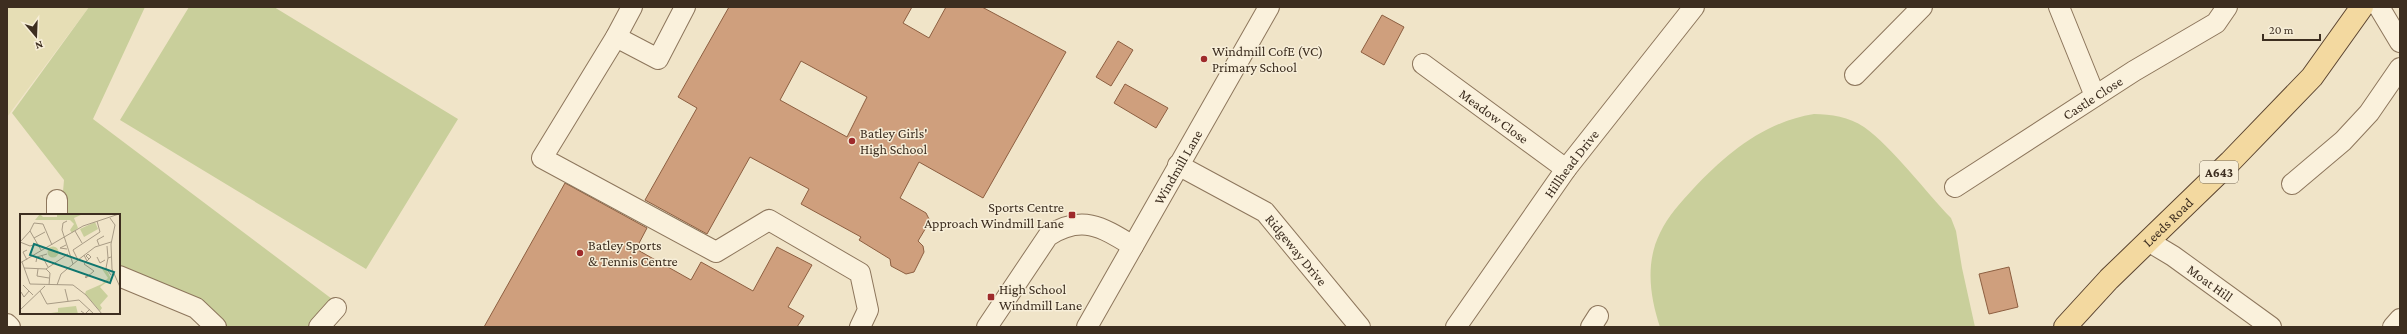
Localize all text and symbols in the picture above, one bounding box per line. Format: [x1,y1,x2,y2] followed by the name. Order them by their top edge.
[16,16,56,56] north arrow
[2263,16,2320,42] scale bar
[2269,23,2294,37] text: 20 m
[33,39,45,53] text: N
[1212,43,1323,75] place label: Windmill CofE (VC) Primary School
[1199,54,1209,64] marker: Windmill CofE (VC) Primary School
[2060,73,2125,123] street label: Castle Close
[1456,85,1532,147] street label: Meadow Close
[860,125,927,157] place label: Batley Girls' High School
[1541,126,1602,201] street label: Hillhead Drive
[1150,127,1206,207] street label: Windmill Lane
[847,136,857,146] marker: Batley Girls' High School
[2200,161,2238,183] road number: A643
[2140,194,2197,250] street label: Leeds Road
[924,199,1064,231] place label: Sports Centre Approach Windmill Lane
[1067,210,1077,220] marker: Sports Centre Approach Windmill Lane
[1262,211,1330,289] street label: Ridgeway Drive
[20,214,120,314] inset map
[588,237,678,269] place label: Batley Sports & Tennis Centre
[575,248,585,258] marker: Batley Sports & Tennis Centre
[2184,261,2236,305] street label: Moat Hill
[999,281,1082,313] place label: High School Windmill Lane
[986,292,996,302] marker: High School Windmill Lane

